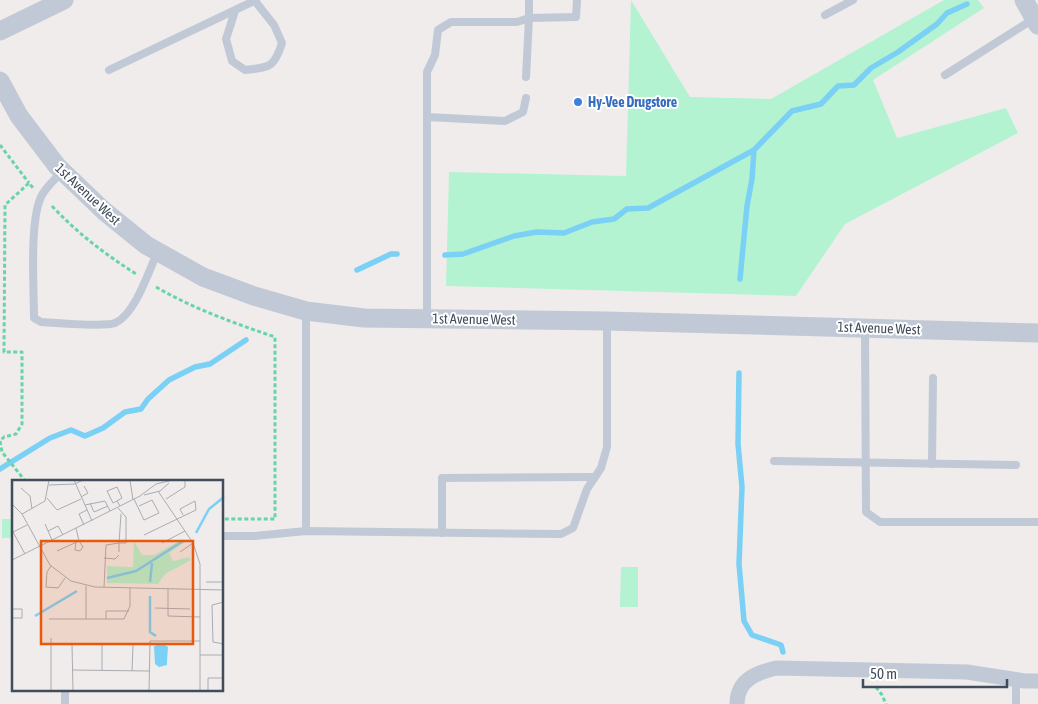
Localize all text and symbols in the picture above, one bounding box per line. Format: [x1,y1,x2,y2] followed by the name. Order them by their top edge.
[588,94,677,110] place label: Hy-Vee Drugstore
[572,96,584,108] marker: Hy-Vee Drugstore
[52,160,124,228] street label: 1st Avenue West
[432,310,516,328] street label: 1st Avenue West
[837,319,921,337] street label: 1st Avenue West
[12,480,224,692] inset map
[863,656,1007,688] scale bar
[870,665,897,682] text: 50 m

